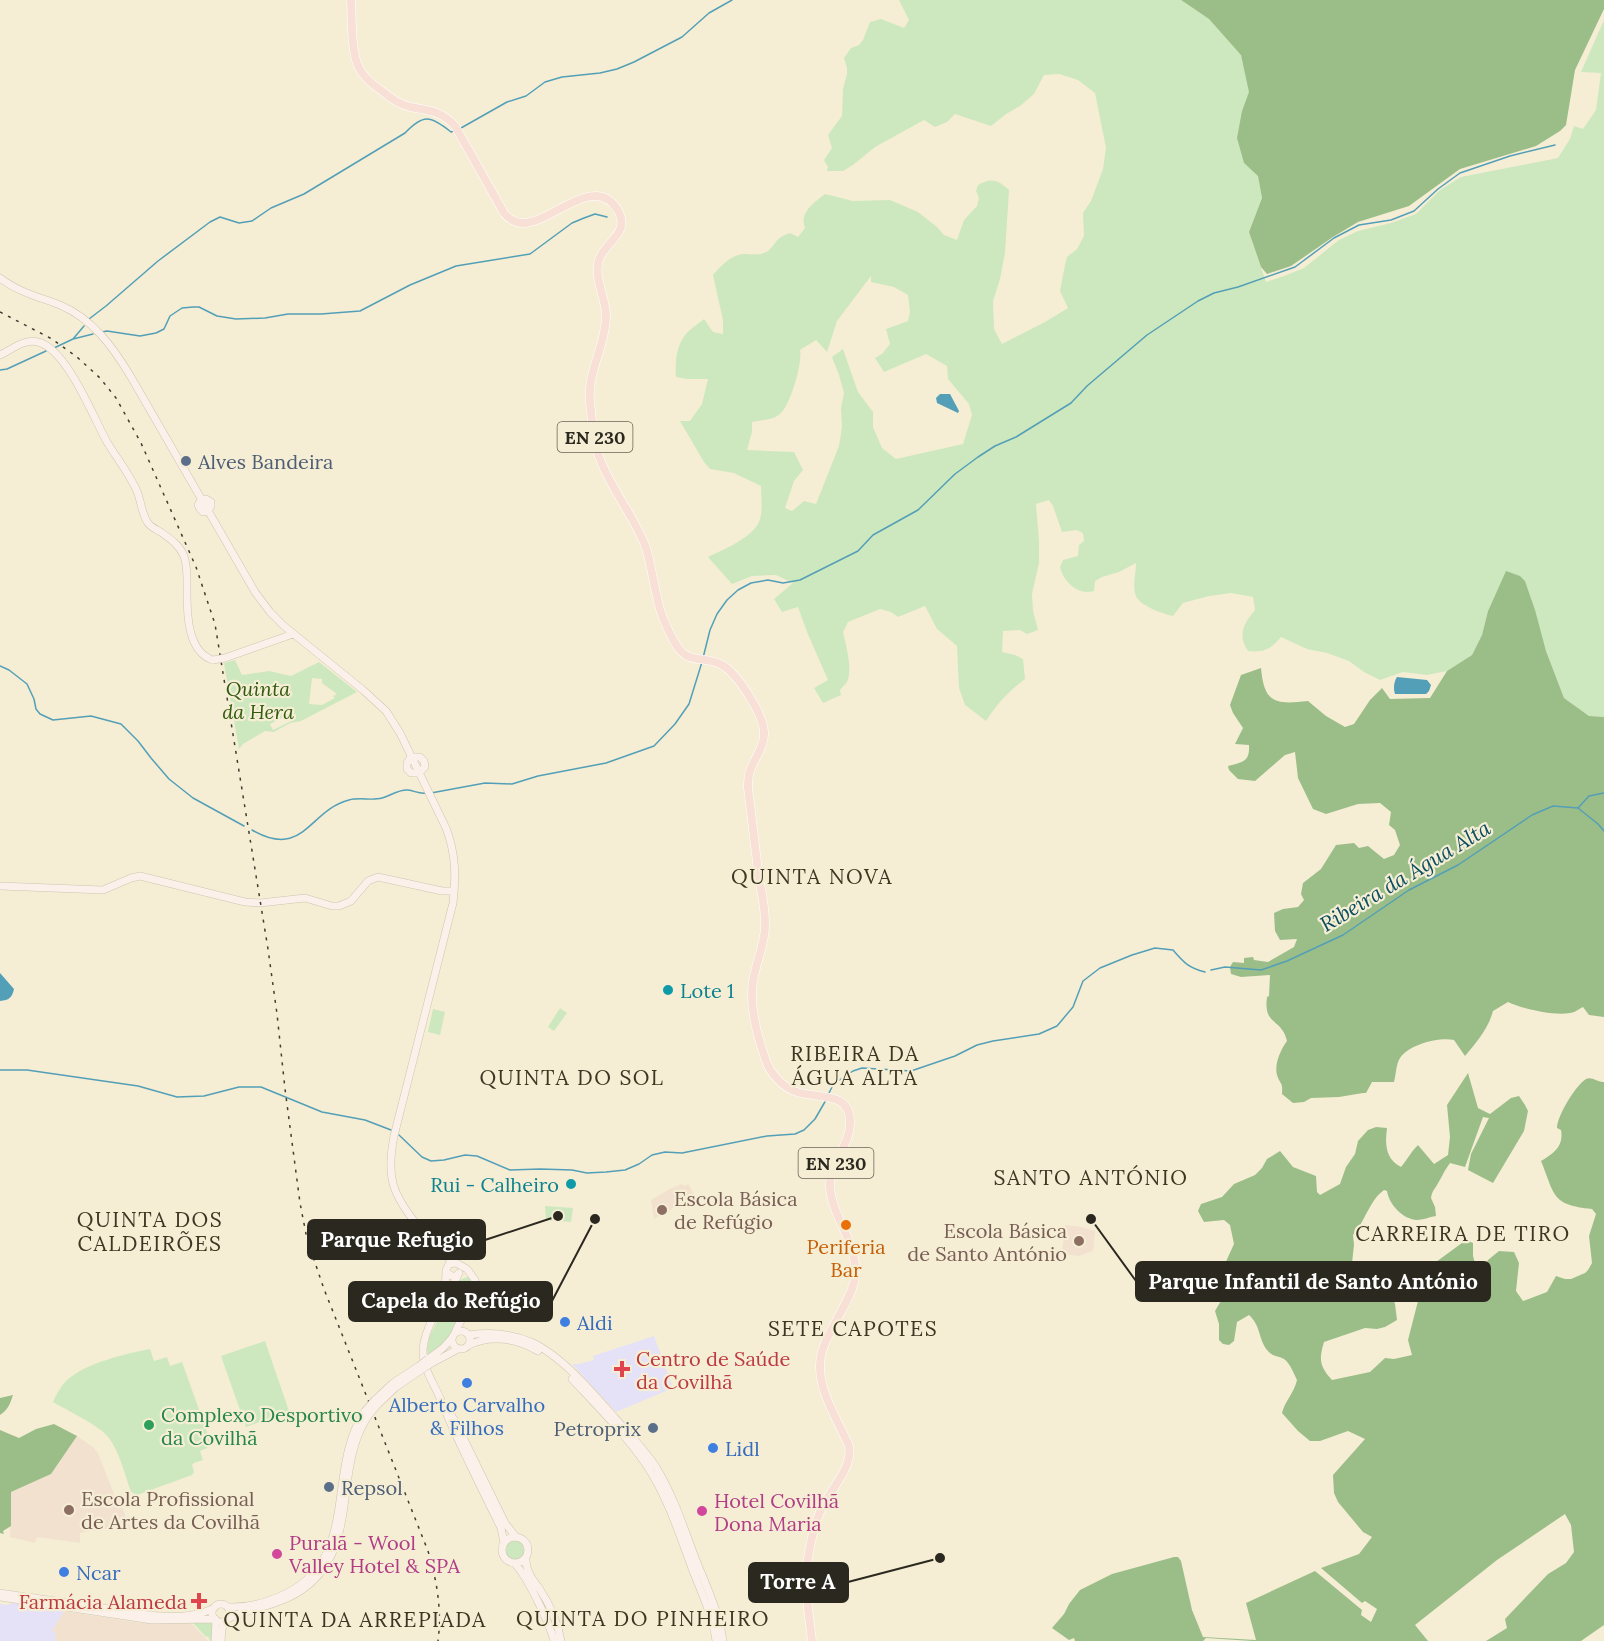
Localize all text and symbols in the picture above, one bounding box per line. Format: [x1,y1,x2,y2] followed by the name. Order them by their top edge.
[558,422,632,452] road number: EN 230
[197,449,333,474] place label: Alves Bandeira
[179,454,193,468] marker: Alves Bandeira
[222,676,294,724] park label: Quinta da Hera
[1315,814,1496,938] water label: Ribeira da Água Alta
[731,863,893,890] district label: QUINTA NOVA
[680,978,734,1003] place label: Lote 1
[661,983,675,997] marker: Lote 1
[790,1040,920,1091] district label: RIBEIRA DA ÁGUA ALTA
[480,1064,664,1091] district label: QUINTA DO SOL
[798,1148,874,1178] road number: EN 230
[994,1164,1188,1191] district label: SANTO ANTÓNIO
[430,1172,559,1197] place label: Rui - Calheiro
[564,1177,578,1191] marker: Rui - Calheiro
[674,1186,798,1234] place label: Escola Básica de Refúgio
[655,1203,669,1217] marker: Escola Básica de Refúgio
[77,1206,223,1257] district label: QUINTA DOS CALDEIRÕES
[839,1218,853,1232] marker: Periferia Bar
[907,1218,1067,1266] place label: Escola Básica de Santo António
[308,1220,485,1259] callout: Parque Refugio
[1355,1220,1571,1247] district label: CARREIRA DE TIRO
[321,1226,474,1253] text: Parque Refugio
[806,1234,886,1282] place label: Periferia Bar
[1072,1234,1086,1248] marker: Escola Básica de Santo António
[1136,1262,1490,1301] callout: Parque Infantil de Santo António
[1148,1268,1478,1295] text: Parque Infantil de Santo António
[349,1282,552,1321] callout: Capela do Refúgio
[361,1287,541,1314] text: Capela do Refúgio
[576,1310,613,1335] place label: Aldi
[558,1315,572,1329] marker: Aldi
[768,1315,938,1342] district label: SETE CAPOTES
[636,1346,790,1394] place label: Centro de Saúde da Covilhã
[613,1360,631,1378] marker: Centro de Saúde da Covilhã
[460,1376,474,1390] marker: Alberto Carvalho & Filhos
[388,1392,545,1440] place label: Alberto Carvalho & Filhos
[161,1402,363,1450] place label: Complexo Desportivo da Covilhã
[554,1416,641,1441] place label: Petroprix
[142,1418,156,1432] marker: Complexo Desportivo da Covilhã
[646,1421,660,1435] marker: Petroprix
[725,1436,760,1461] place label: Lidl
[706,1441,720,1455] marker: Lidl
[341,1475,403,1500] place label: Repsol
[322,1480,336,1494] marker: Repsol
[81,1486,260,1534] place label: Escola Profissional de Artes da Covilhã
[714,1488,839,1536] place label: Hotel Covilhã Dona Maria
[62,1503,76,1517] marker: Escola Profissional de Artes da Covilhã
[695,1504,709,1518] marker: Hotel Covilhã Dona Maria
[288,1530,460,1578] place label: Puralã - Wool Valley Hotel & SPA
[270,1547,284,1561] marker: Puralã - Wool Valley Hotel & SPA
[76,1560,121,1585] place label: Ncar
[749,1563,848,1602] callout: Torre A
[57,1565,71,1579] marker: Ncar
[760,1568,836,1595] text: Torre A
[19,1589,187,1614] place label: Farmácia Alameda
[192,1594,206,1608] marker: Farmácia Alameda
[516,1605,770,1632] district label: QUINTA DO PINHEIRO
[223,1606,487,1633] district label: QUINTA DA ARREPIADA

